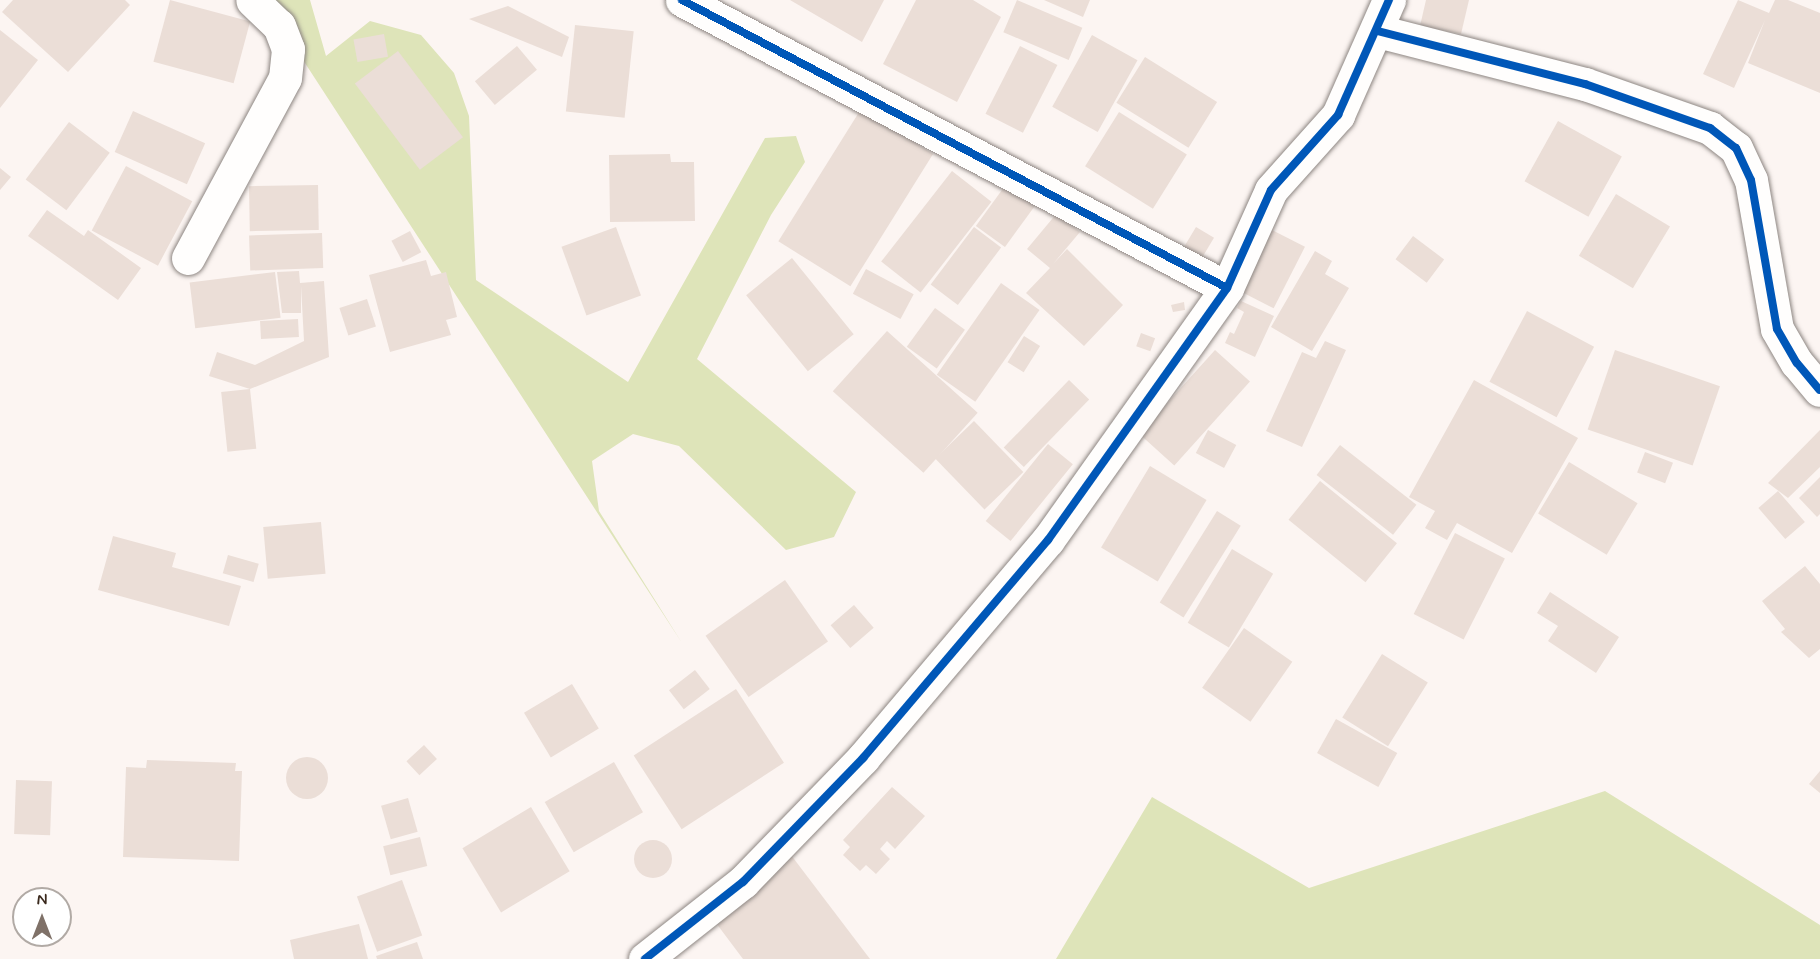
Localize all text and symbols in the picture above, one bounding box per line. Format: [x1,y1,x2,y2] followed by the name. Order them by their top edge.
[12,887,72,947] north arrow
[37,890,47,911] text: N

